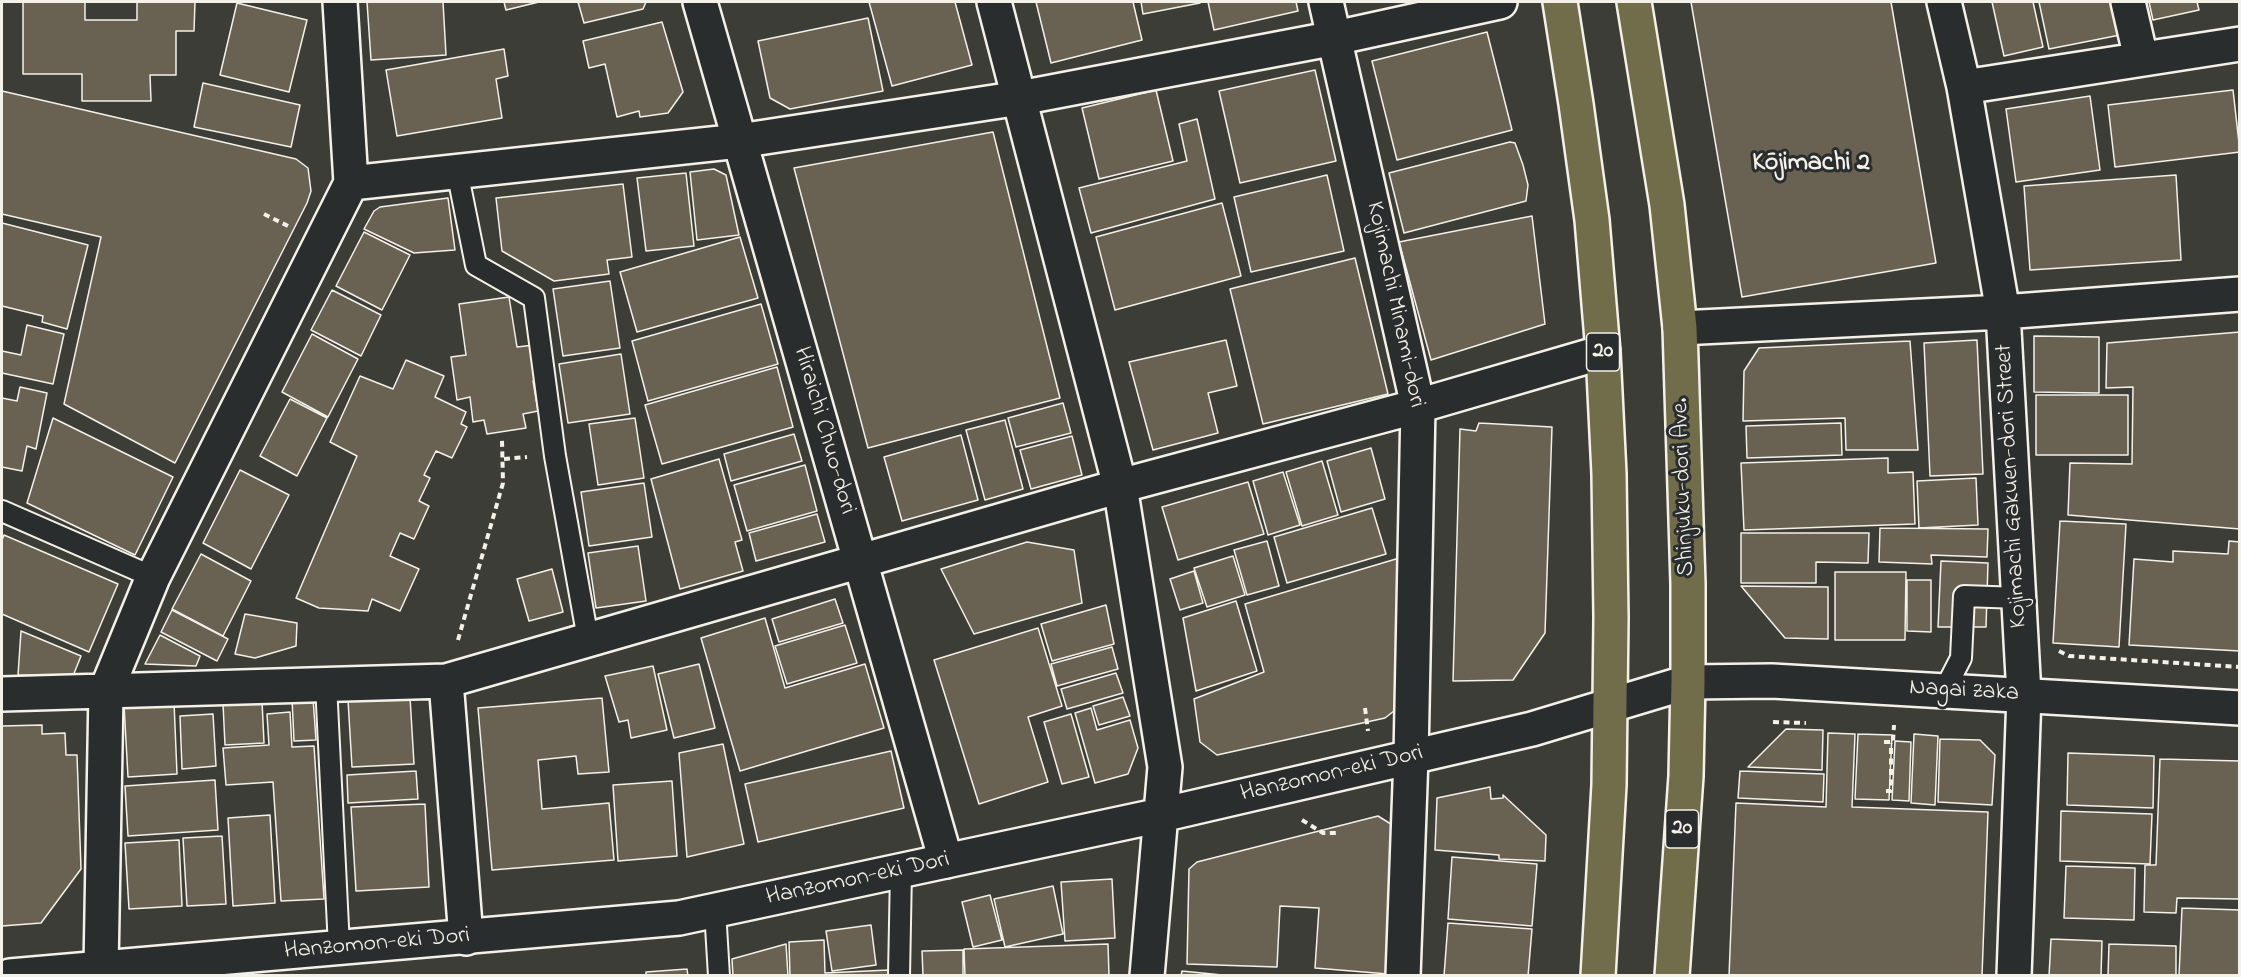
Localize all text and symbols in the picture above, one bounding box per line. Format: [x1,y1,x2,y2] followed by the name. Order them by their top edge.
[1752,149,1870,181] district label: Kōjimachi 2
[1358,199,1430,411] street label: Kojimachi Minami-dori
[1586,333,1620,371] road number: 20
[1991,343,2035,629] street label: Kojimachi Gakuen-dori Street
[785,344,861,518] street label: Hiraichi Chuo-dori
[1667,397,1703,577] street label: Shinjuku-dori Ave.
[1908,675,2020,709] street label: Nagai zaka
[1238,740,1426,810] street label: Hanzomon-eki Dori
[1666,810,1698,848] road number: 20
[764,847,952,913] street label: Hanzomon-eki Dori
[283,923,471,967] street label: Hanzomon-eki Dori

